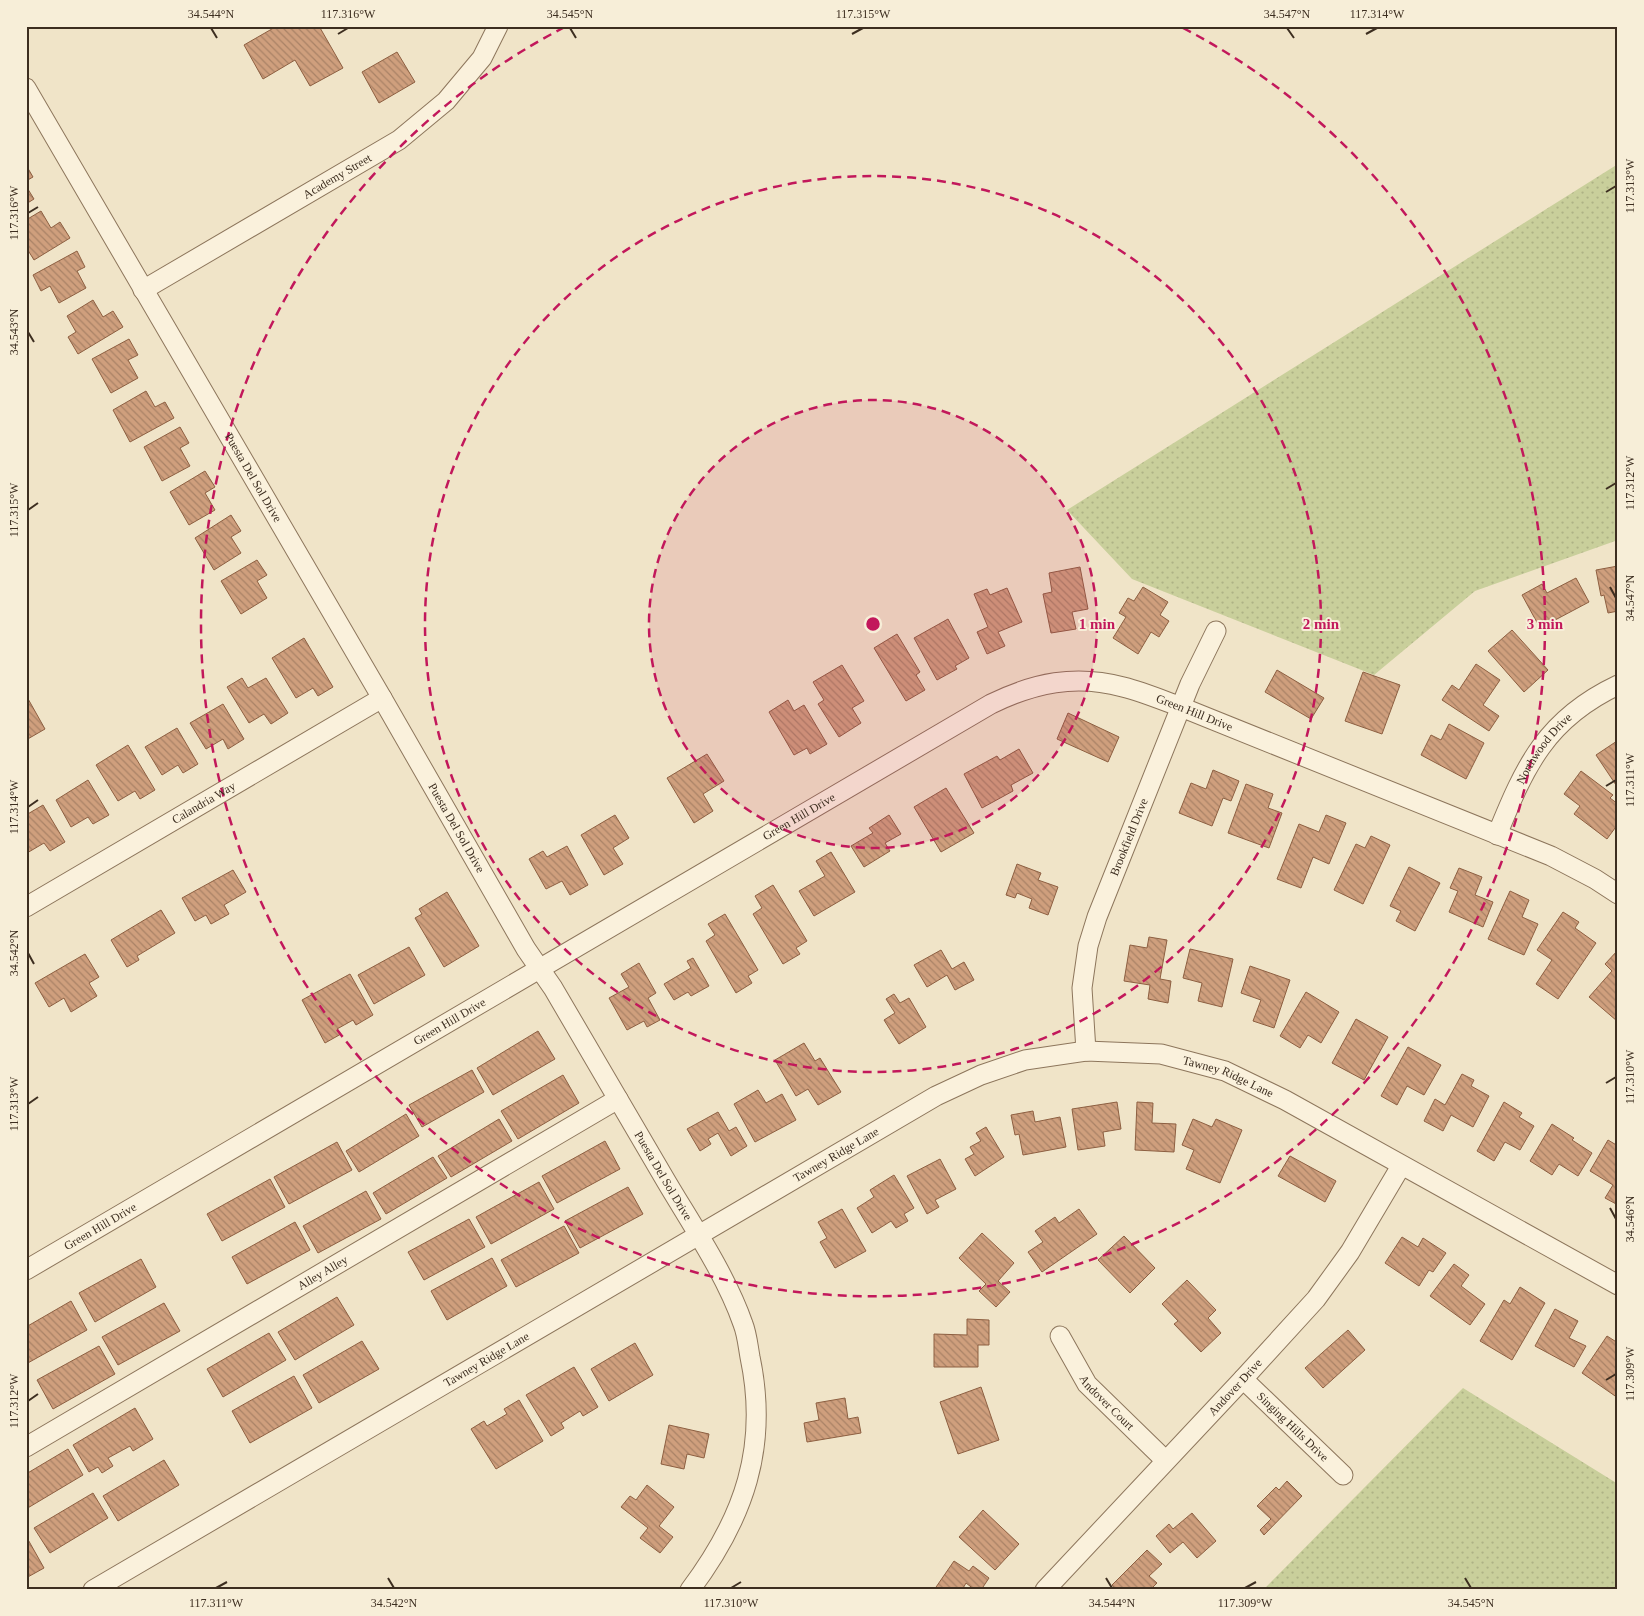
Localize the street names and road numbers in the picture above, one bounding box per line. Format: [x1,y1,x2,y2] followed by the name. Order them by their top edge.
[300,150,374,202] street label: Academy Street
[222,430,285,525] street label: Puesta Del Sol Drive
[1154,691,1235,734] street label: Green Hill Drive
[1513,710,1574,786] street label: Northwood Drive
[169,779,238,827] street label: Calandria Way
[425,781,488,875] street label: Puesta Del Sol Drive
[760,790,838,843] street label: Green Hill Drive
[1107,796,1151,878] street label: Brookfield Drive
[411,995,488,1048] street label: Green Hill Drive
[1181,1053,1276,1100] street label: Tawney Ridge Lane
[791,1124,881,1185] street label: Tawney Ridge Lane
[631,1129,695,1223] street label: Puesta Del Sol Drive
[62,1200,139,1253] street label: Green Hill Drive
[295,1253,350,1293] street label: Alley Alley
[441,1329,532,1390] street label: Tawney Ridge Lane
[1205,1356,1265,1418] street label: Andover Drive
[1076,1373,1138,1434] street label: Andover Court
[1254,1389,1332,1464] street label: Singing Hills Drive

